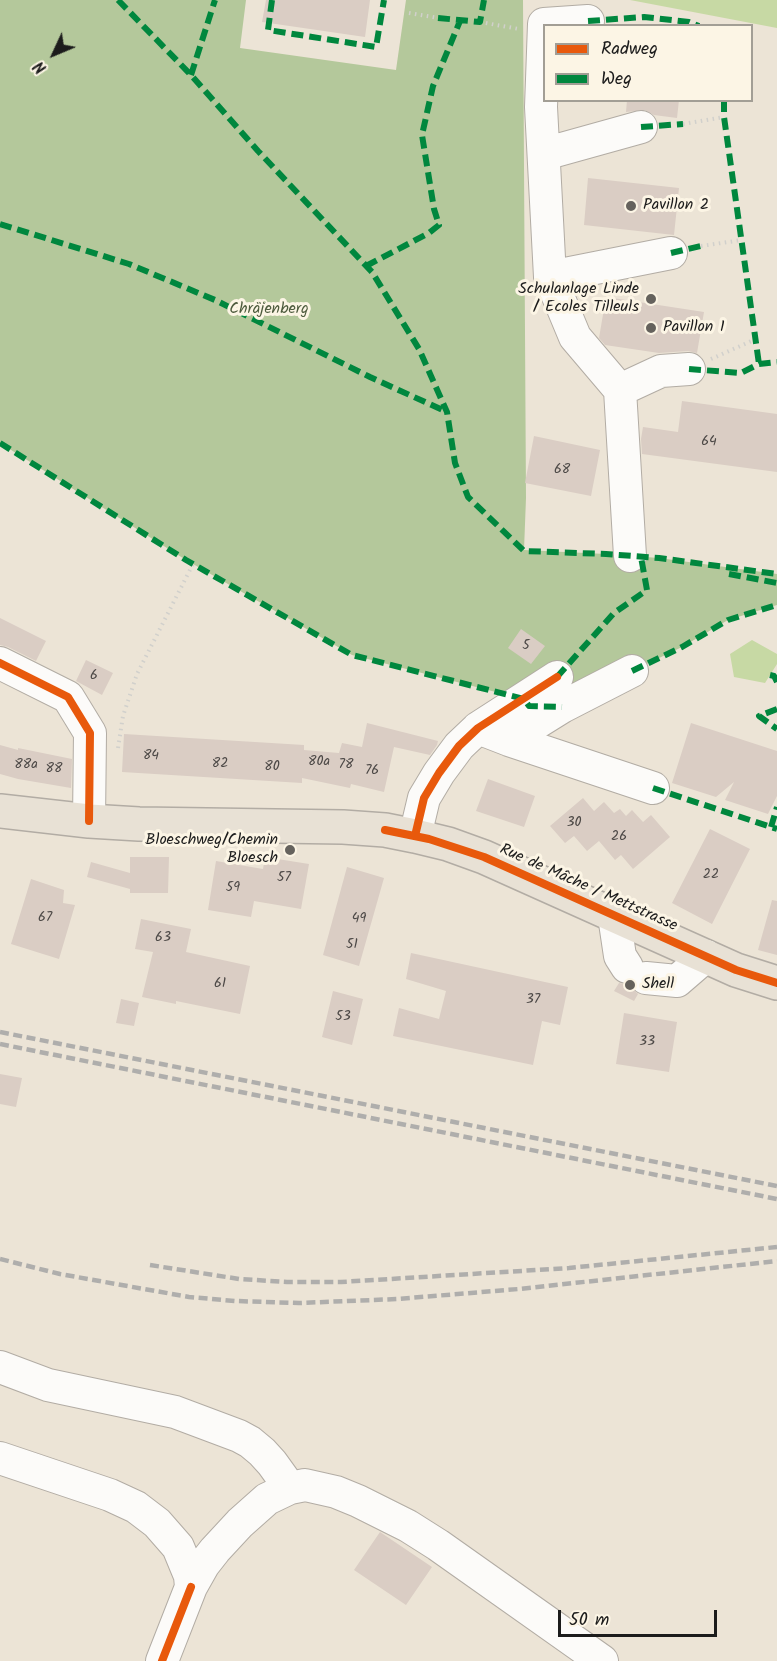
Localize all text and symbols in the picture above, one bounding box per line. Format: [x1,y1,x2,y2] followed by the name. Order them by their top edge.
[24,24,84,84] north arrow
[543,24,753,102] legend
[601,35,658,64] text: Radweg
[28,55,53,79] text: N
[601,65,632,94] text: Weg
[643,196,709,216] place label: Pavillon 2
[624,199,638,213] marker: Pavillon 2
[518,280,639,318] place label: Schulanlage Linde / Ecoles Tilleuls
[644,292,658,306] marker: Schulanlage Linde / Ecoles Tilleuls
[229,300,309,320] park label: Chräjenberg
[663,318,725,338] place label: Pavillon 1
[644,321,658,335] marker: Pavillon 1
[701,435,717,451] house number: 64
[554,463,570,479] house number: 68
[522,639,530,655] house number: 5
[90,669,98,685] house number: 6
[143,749,159,765] house number: 84
[308,755,330,771] house number: 80a
[212,757,228,773] house number: 82
[14,758,38,774] house number: 88a
[339,758,353,774] house number: 78
[264,760,280,776] house number: 80
[46,762,62,778] house number: 88
[365,764,379,780] house number: 76
[567,816,581,832] house number: 30
[611,830,627,846] house number: 26
[145,831,278,869] place label: Bloeschweg/Chemin Bloesch
[496,841,680,937] street label: Rue de Mâche / Mettstrasse
[283,843,297,857] marker: Bloeschweg/Chemin Bloesch
[703,868,719,884] house number: 22
[277,871,291,887] house number: 57
[226,881,240,897] house number: 59
[38,911,52,927] house number: 67
[352,912,366,928] house number: 49
[155,931,171,947] house number: 63
[346,938,358,954] house number: 51
[642,975,674,995] place label: Shell
[214,977,226,993] house number: 61
[623,978,637,992] marker: Shell
[526,993,540,1009] house number: 37
[335,1010,351,1026] house number: 53
[639,1035,655,1051] house number: 33
[561,1598,720,1636] scale bar
[569,1606,609,1635] text: 50 m

